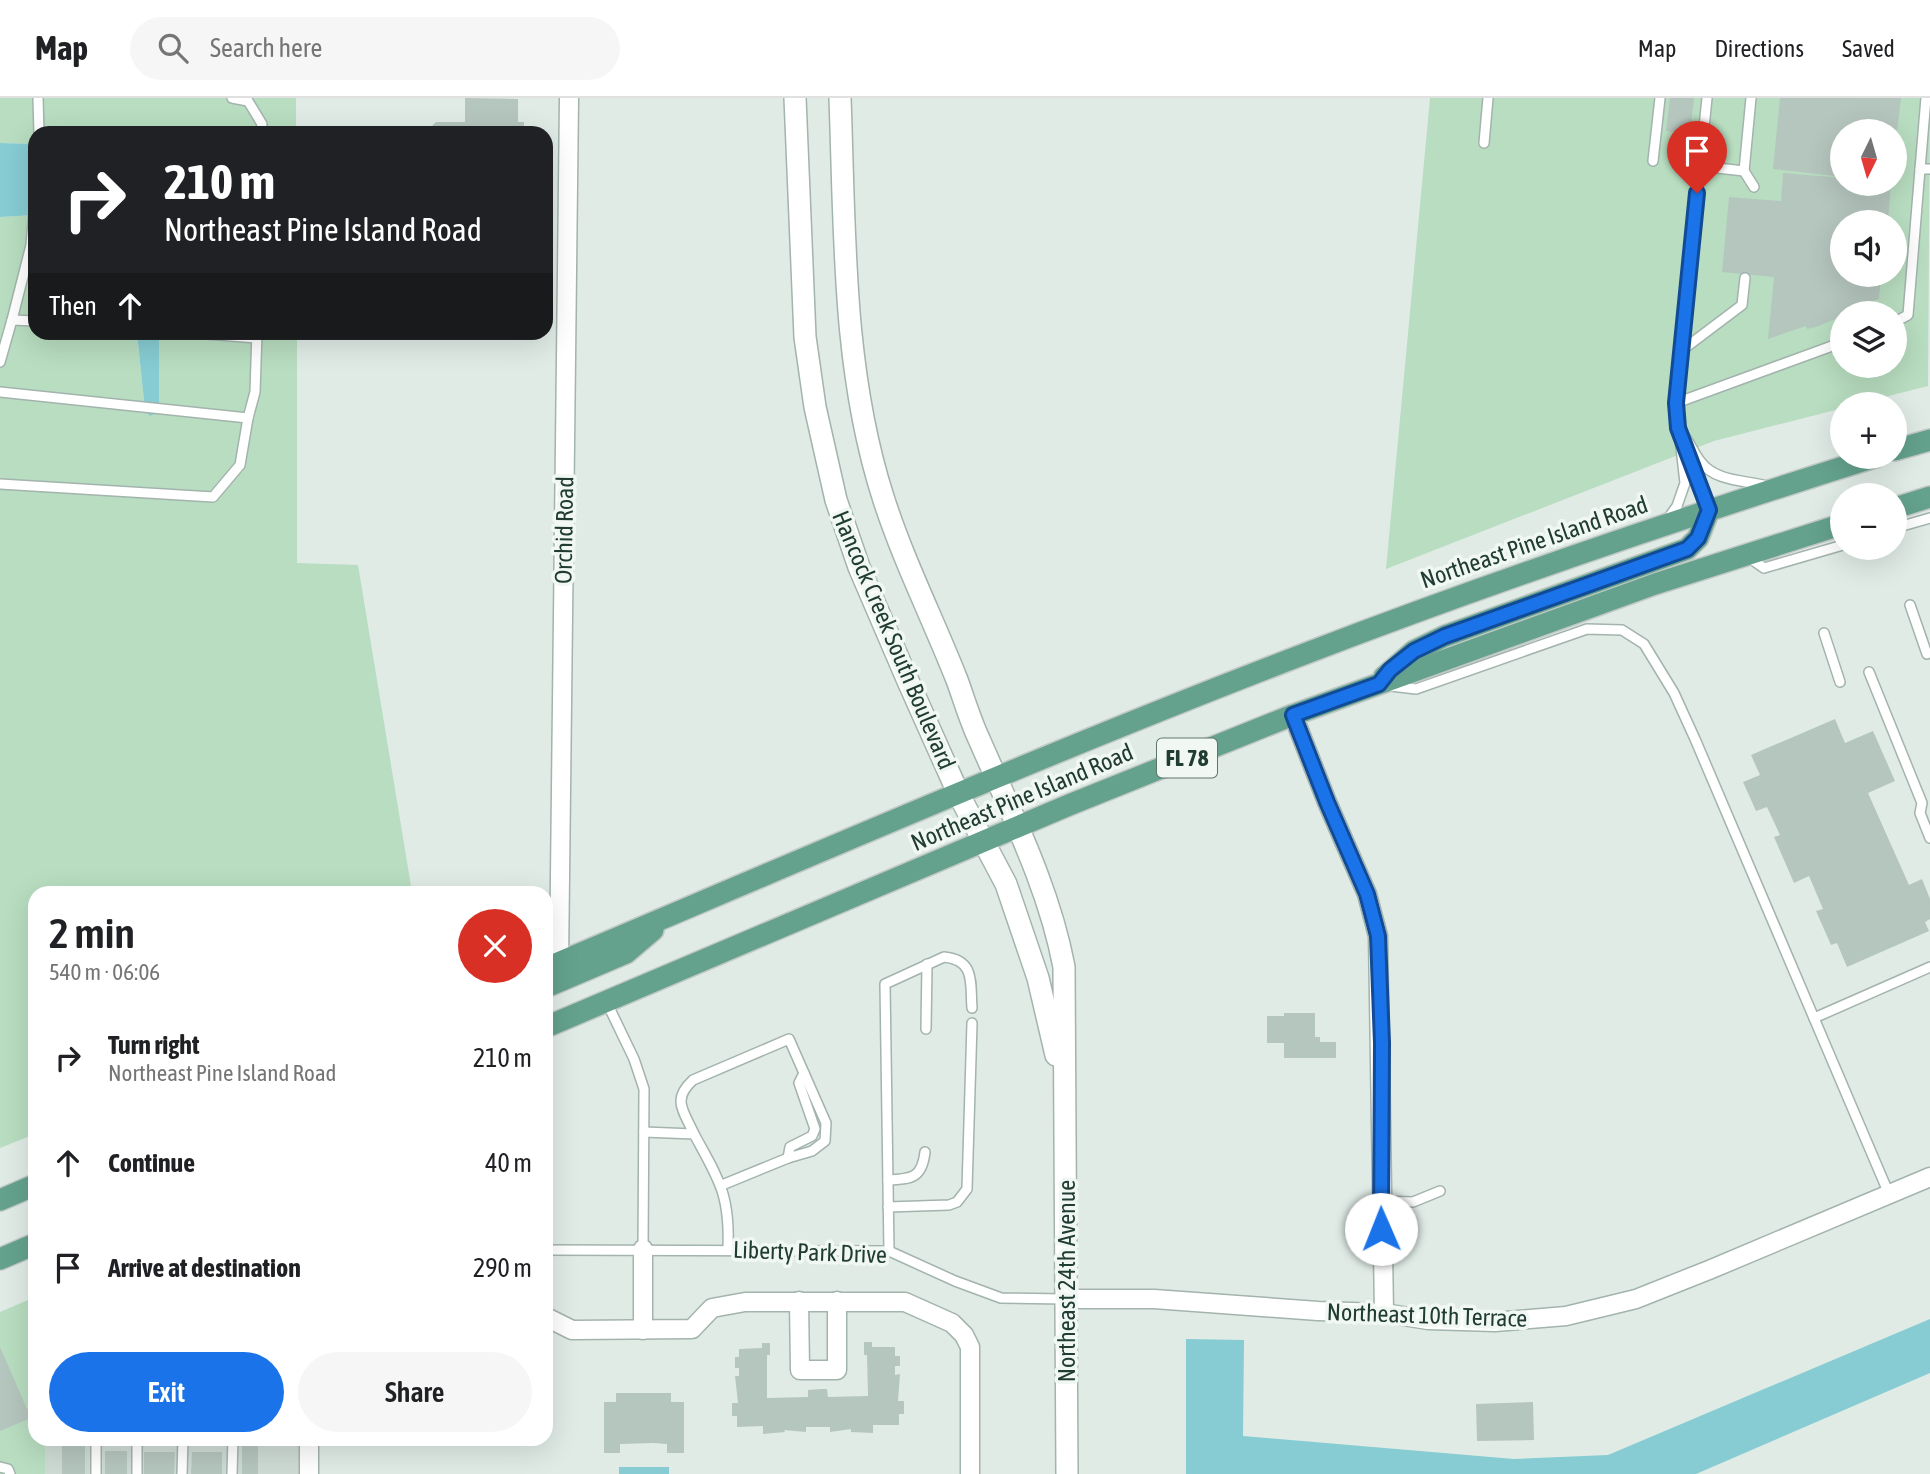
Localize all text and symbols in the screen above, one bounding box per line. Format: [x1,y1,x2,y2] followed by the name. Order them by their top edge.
[130,17,620,80] search box
[35,29,88,67] text: Map
[154,29,192,67] icon: search
[210,33,322,63] text: Search here
[1638,35,1676,62] text: Map
[1714,35,1804,62] text: Directions
[1842,35,1895,62] text: Saved
[1830,119,1908,196] north arrow
[1830,119,1907,560] map controls
[1667,121,1727,193] pin
[1678,132,1716,170] icon: arrive
[164,153,275,209] text: 210 m
[49,154,140,245] icon: right
[1830,210,1907,287] button: sound
[164,211,482,248] text: Northeast Pine Island Road
[111,287,149,325] icon: ahead
[49,291,97,321] text: Then
[1830,301,1907,378] button: layers
[1830,392,1907,469] button: +
[550,476,578,584] street label: Orchid Road
[1830,483,1907,560] button: −
[1417,490,1651,594] street label: Northeast Pine Island Road
[827,507,961,773] street label: Hancock Creek South Boulevard
[907,738,1137,856] street label: Northeast Pine Island Road
[1157,738,1217,778] road number: FL 78
[49,909,135,957] text: 2 min
[458,909,532,983] button: close
[49,959,160,985] text: 540 m · 06:06
[108,1030,199,1060] text: Turn right
[49,1039,87,1077] icon: right
[473,1043,532,1073] text: 210 m
[108,1060,336,1086] text: Northeast Pine Island Road
[49,1144,87,1182] icon: ahead
[108,1148,195,1178] text: Continue
[485,1148,532,1178] text: 40 m
[1053,1180,1080,1382] street label: Northeast 24th Avenue
[1344,1192,1418,1266] position arrow
[733,1236,887,1268] street label: Liberty Park Drive
[49,1249,87,1287] icon: arrive
[108,1253,301,1283] text: Arrive at destination
[473,1253,532,1283] text: 290 m
[1326,1298,1528,1332] street label: Northeast 10th Terrace
[49,1352,284,1432] button: Exit
[298,1352,532,1432] button: Share

